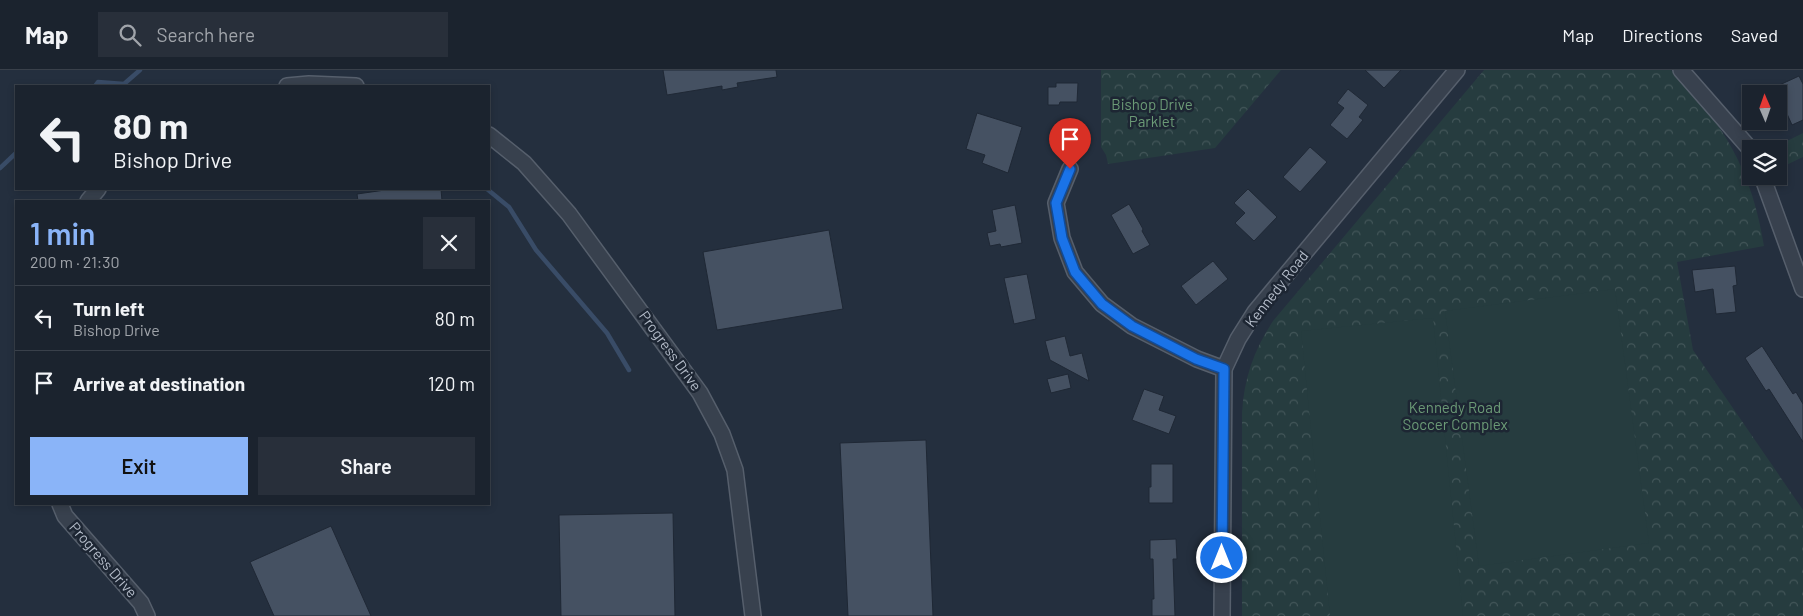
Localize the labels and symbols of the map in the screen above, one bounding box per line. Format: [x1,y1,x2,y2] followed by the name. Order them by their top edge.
[1742,85,1788,130] north arrow
[1111,95,1193,130] park label: Bishop Drive Parklet
[1049,118,1091,169] pin
[1241,246,1312,330] street label: Kennedy Road
[636,307,706,394] street label: Progress Drive
[1402,398,1508,433] park label: Kennedy Road Soccer Complex
[66,518,141,601] street label: Progress Drive
[1195,531,1247,583] position arrow

